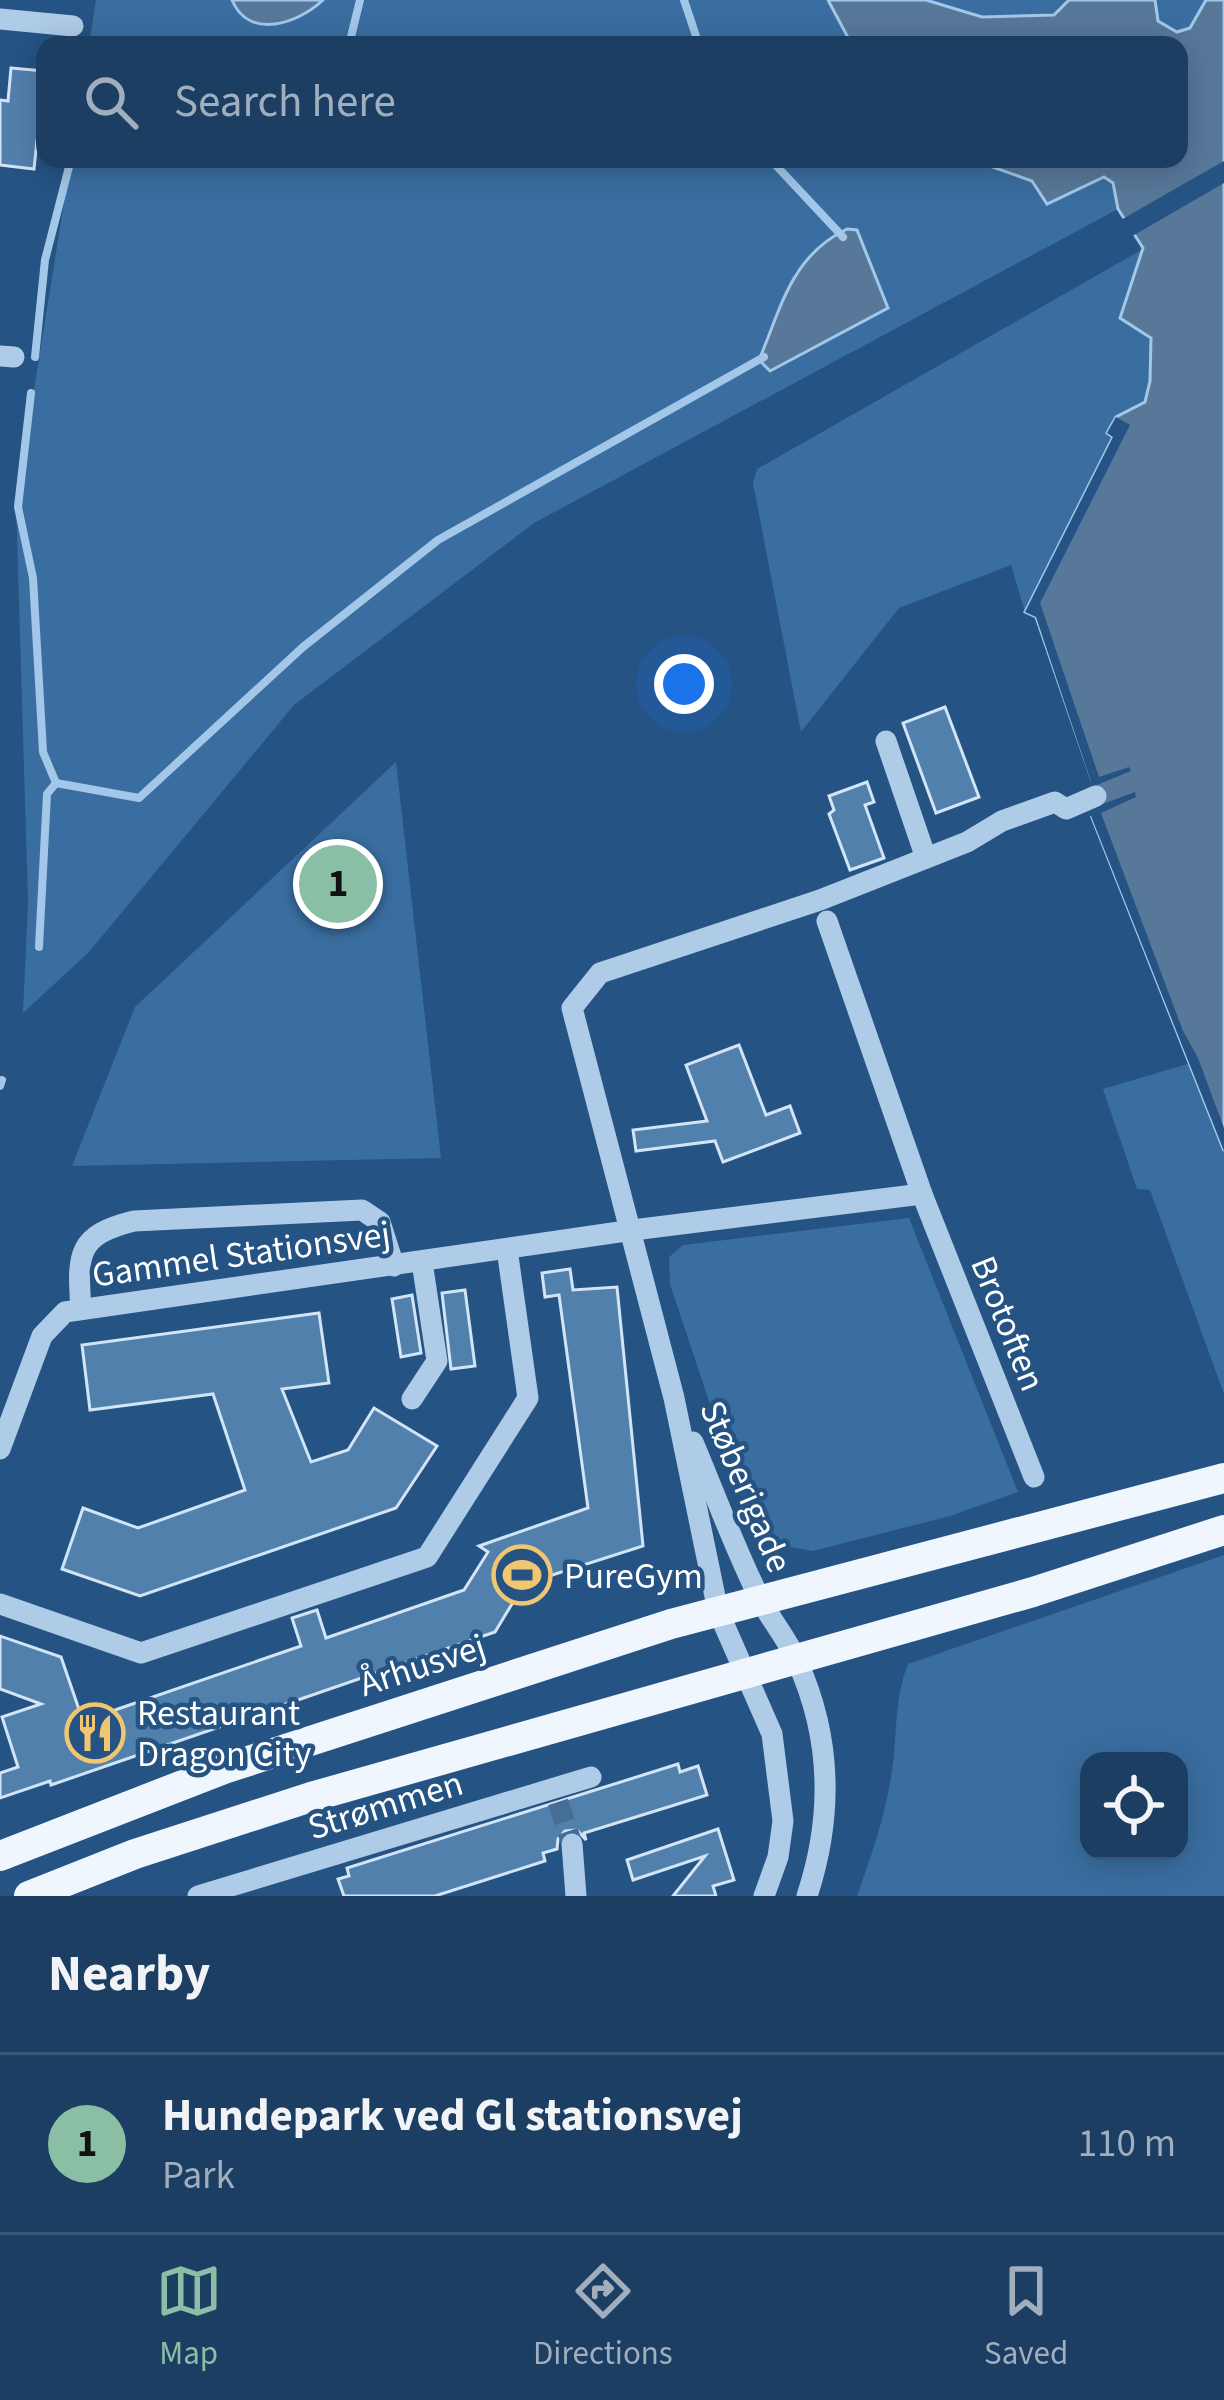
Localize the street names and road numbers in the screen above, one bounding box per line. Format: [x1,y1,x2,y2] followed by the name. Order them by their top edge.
[89,1208,394,1301] street label: Gammel Stationsvej
[957,1248,1058,1399] street label: Brotoften
[687,1393,805,1580] street label: Støberigade
[353,1621,492,1710] street label: Århusvej
[302,1758,469,1853] street label: Strømmen

